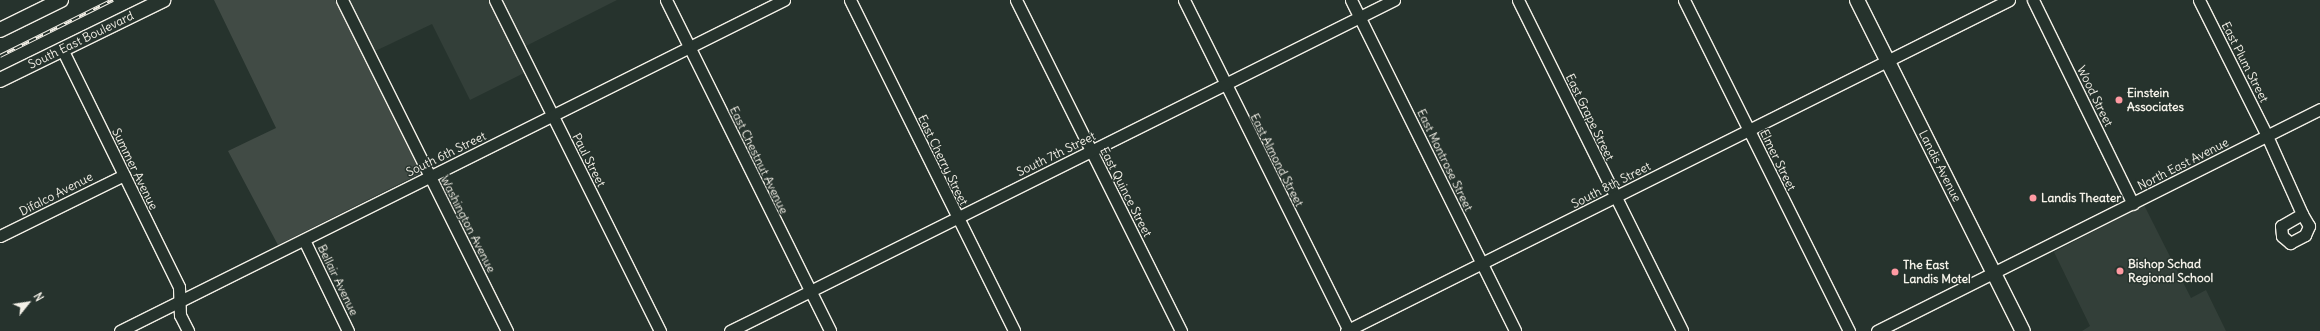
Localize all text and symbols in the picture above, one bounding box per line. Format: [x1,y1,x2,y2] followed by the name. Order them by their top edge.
[26,8,136,72] street label: South East Boulevard
[2219,19,2271,105] street label: East Plum Street
[2074,63,2116,129] street label: Wood Street
[1563,71,1617,163] street label: East Grape Street
[2127,86,2184,114] place label: Einstein Associates
[2114,95,2124,105] marker: Einstein Associates
[727,104,791,216] street label: East Chestnut Avenue
[1414,107,1476,213] street label: East Montrose Street
[1247,111,1307,209] street label: East Almond Street
[915,112,971,208] street label: East Cherry Street
[109,126,161,212] street label: Summer Avenue
[1757,127,1799,193] street label: Elmer Street
[404,128,488,180] street label: South 6th Street
[1916,128,1964,204] street label: Landis Avenue
[1014,129,1098,179] street label: South 7th Street
[569,131,609,189] street label: Paul Street
[2135,135,2231,193] street label: North East Avenue
[1097,145,1155,239] street label: East Quince Street
[1569,159,1653,211] street label: South 8th Street
[17,169,95,219] street label: Difalco Avenue
[437,173,499,275] street label: Washington Avenue
[2041,191,2121,205] place label: Landis Theater
[2028,193,2038,203] marker: Landis Theater
[315,242,361,318] street label: Bellair Avenue
[2128,257,2213,285] place label: Bishop Schad Regional School
[1903,258,1971,286] place label: The East Landis Motel
[2115,266,2125,276] marker: Bishop Schad Regional School
[1890,267,1900,277] marker: The East Landis Motel
[8,283,48,323] north arrow
[30,290,46,304] text: N

